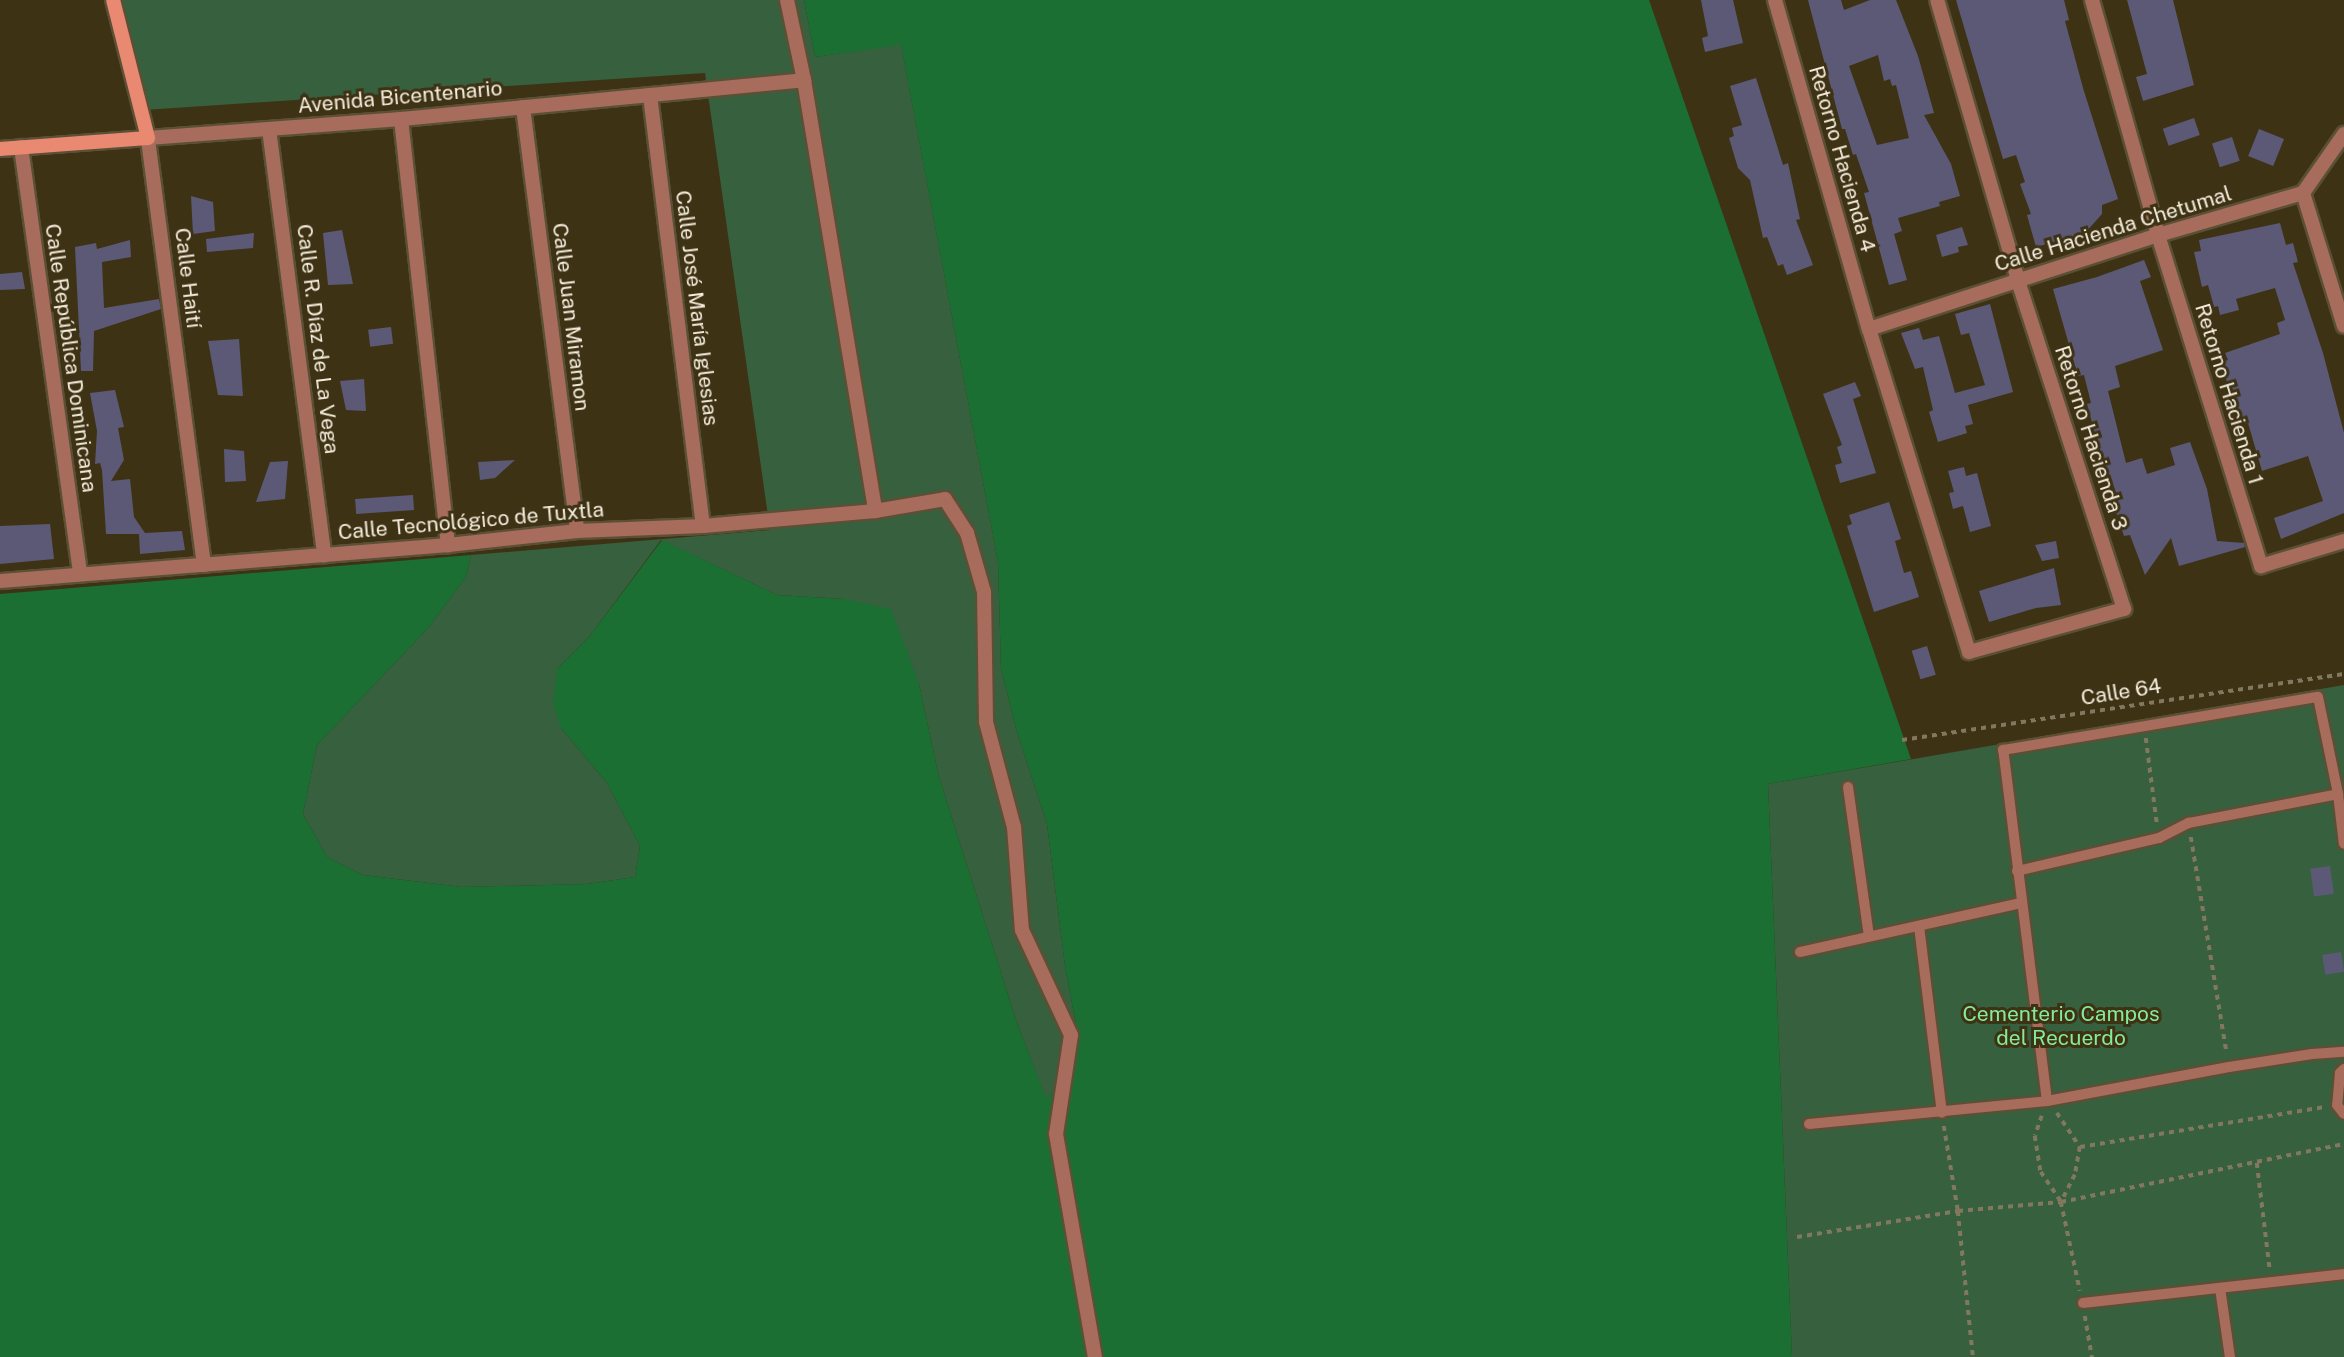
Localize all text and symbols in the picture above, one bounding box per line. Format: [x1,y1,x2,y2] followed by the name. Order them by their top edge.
[1803,63,1881,255] street label: Retorno Hacienda 4
[297,75,503,119] street label: Avenida Bicentenario
[1991,181,2235,277] street label: Calle Hacienda Chetumal
[670,189,724,427] street label: Calle José María Iglesias
[547,221,595,413] street label: Calle Juan Miramon
[40,222,102,494] street label: Calle República Dominicana
[291,222,345,456] street label: Calle R. Díaz de La Vega
[169,226,207,330] street label: Calle Haití
[2189,300,2269,488] street label: Retorno Hacienda 1
[2049,342,2133,534] street label: Retorno Hacienda 3
[337,497,605,545] street label: Calle Tecnológico de Tuxtla
[2079,673,2163,711] street label: Calle 64
[1962,1001,2160,1051] park label: Cementerio Campos del Recuerdo

